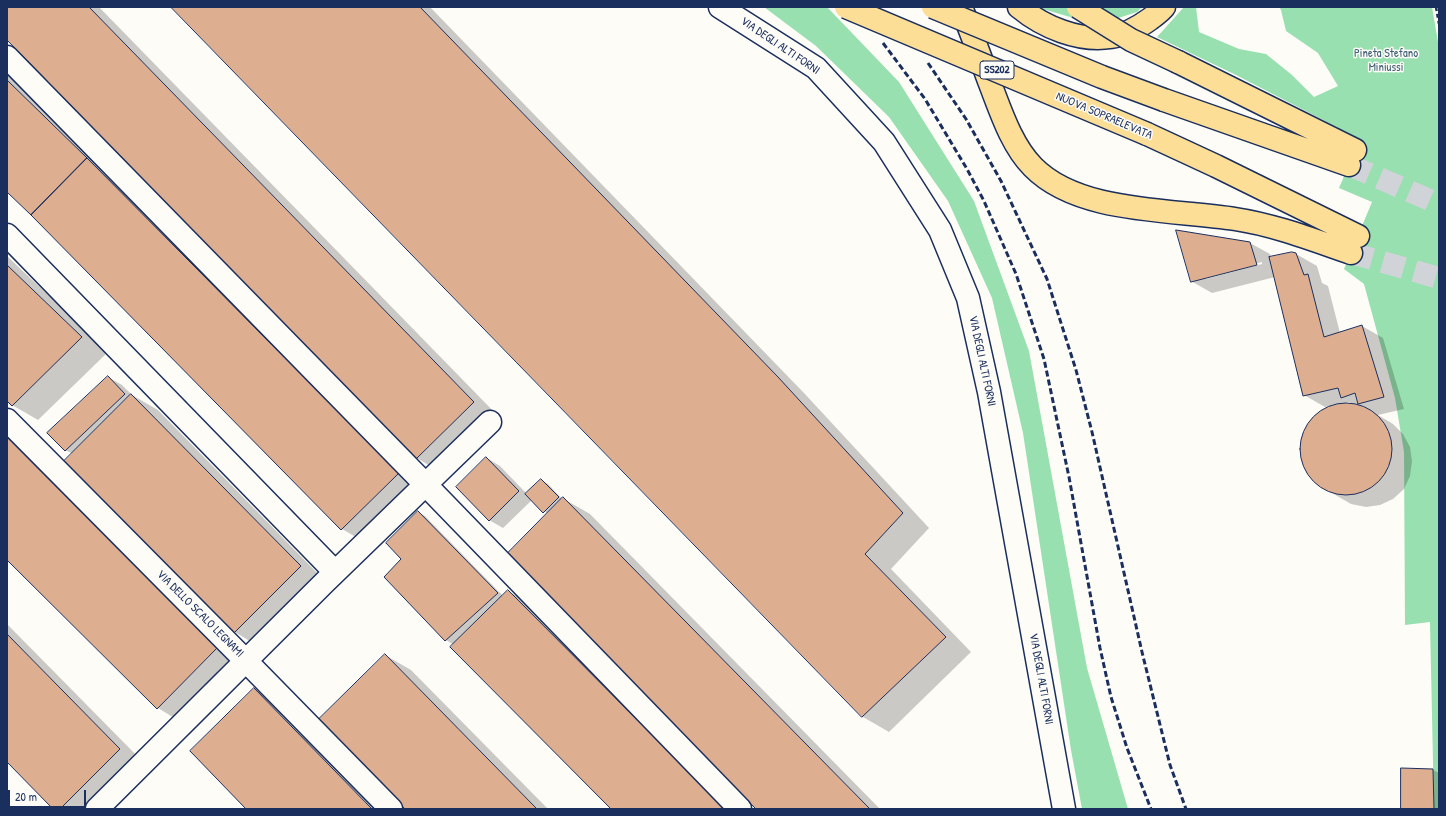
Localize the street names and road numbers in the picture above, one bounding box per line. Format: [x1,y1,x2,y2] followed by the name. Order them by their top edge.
[738,14,822,78] street label: VIA DEGLI ALTI FORNI
[980,61,1014,79] road number: SS202
[1054,89,1154,143] street label: NUOVA SOPRAELEVATA
[965,314,999,408] street label: VIA DEGLI ALTI FORNI
[154,568,246,660] street label: VIA DELLO SCALO LEGNAMI
[1026,632,1056,726] street label: VIA DEGLI ALTI FORNI

